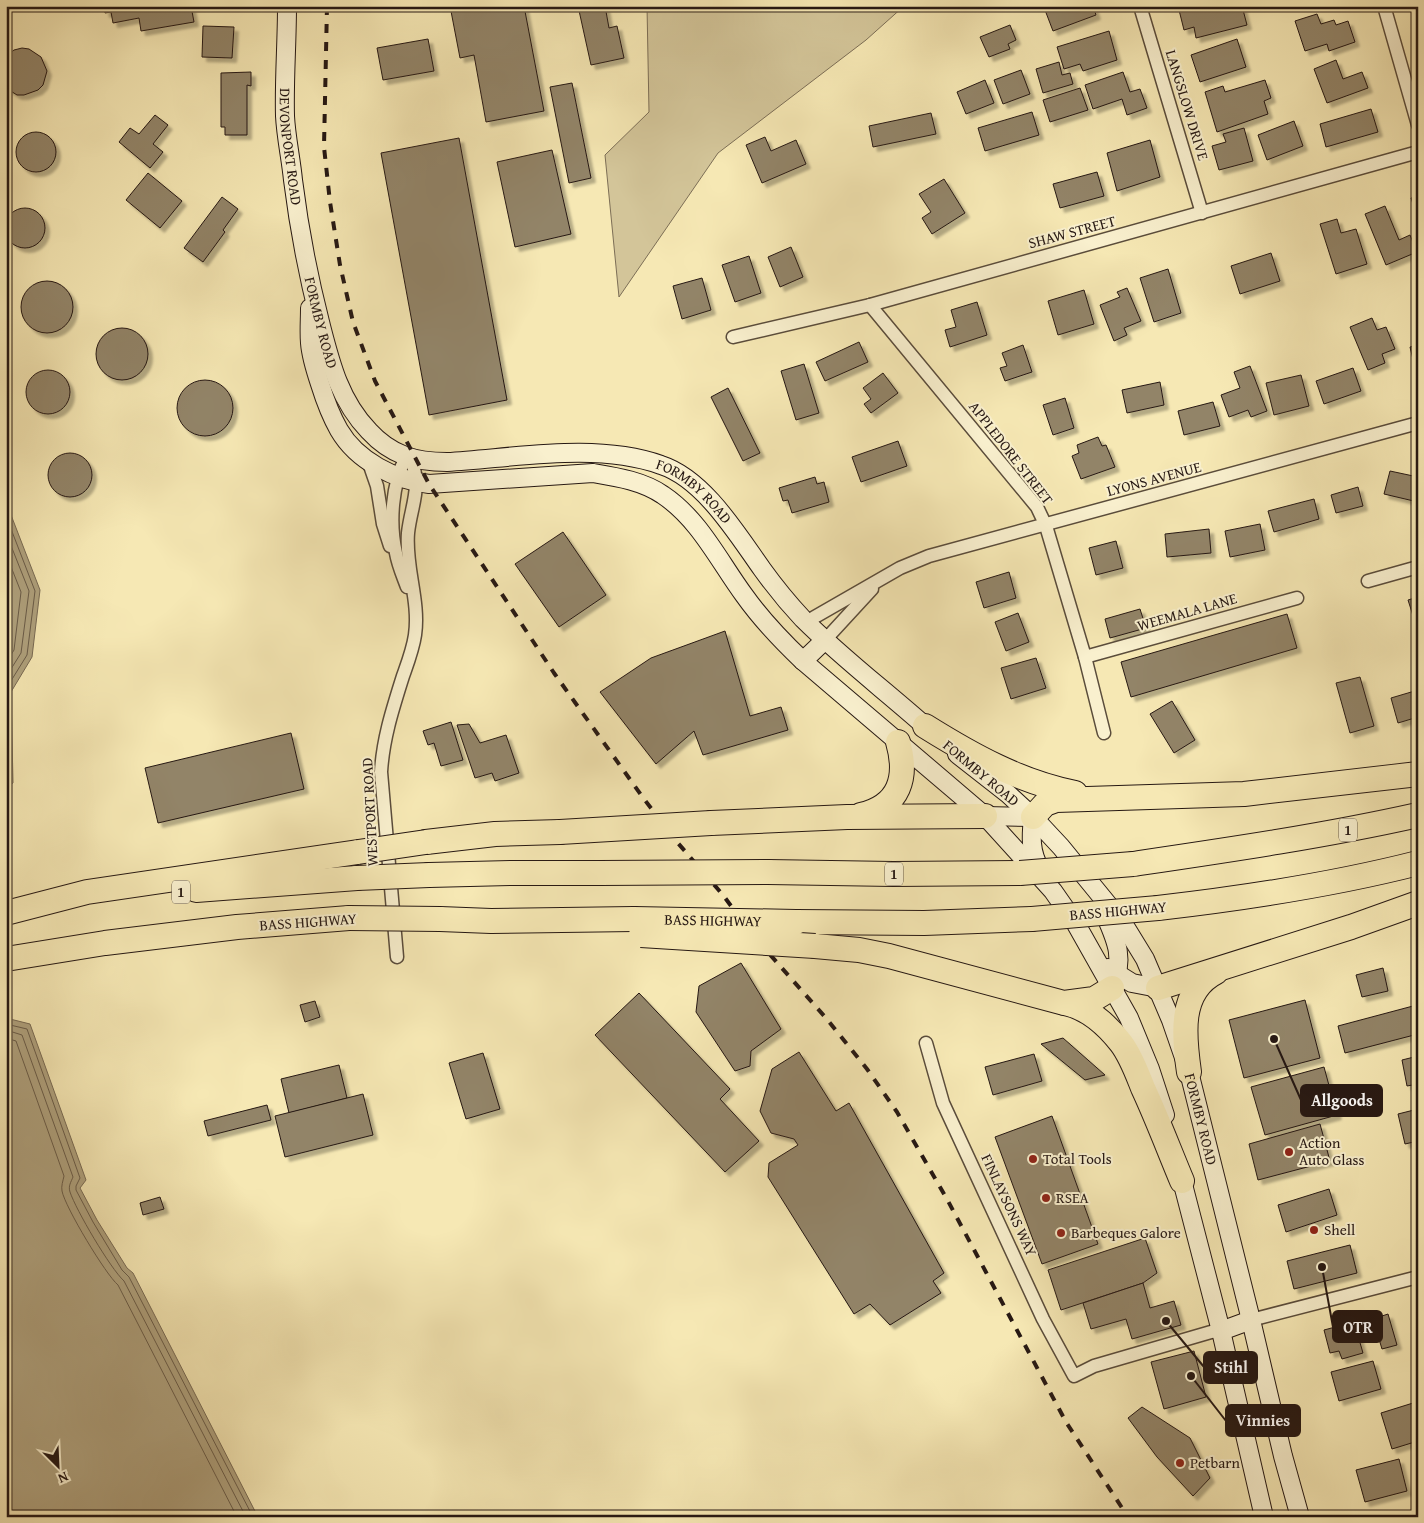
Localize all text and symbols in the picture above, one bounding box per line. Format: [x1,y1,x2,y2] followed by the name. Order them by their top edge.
[1161,47,1214,163] street label: LANGSLOW DRIVE
[275,88,307,207] street label: DEVONPORT ROAD
[1026,210,1118,253] street label: SHAW STREET
[300,275,343,371] street label: FORMBY ROAD
[964,397,1059,509] street label: APPLEDORE STREET
[653,453,737,528] street label: FORMBY ROAD
[1104,456,1204,501] street label: LYONS AVENUE
[1135,587,1240,636] street label: WEEMALA LANE
[939,734,1024,811] street label: FORMBY ROAD
[356,757,383,867] street label: WESTPORT ROAD
[1339,818,1357,842] road number: 1
[885,862,903,886] road number: 1
[172,880,190,904] road number: 1
[1069,896,1167,925] street label: BASS HIGHWAY
[259,908,357,935] street label: BASS HIGHWAY
[664,909,762,931] street label: BASS HIGHWAY
[1180,1071,1223,1167] street label: FORMBY ROAD
[1301,1085,1382,1116] callout: Allgoods
[1311,1088,1373,1112] text: Allgoods
[1299,1132,1365,1170] place label: Action Auto Glass
[1283,1146,1295,1158] marker: Action Auto Glass
[1043,1148,1112,1169] place label: Total Tools
[977,1150,1042,1259] street label: FINLAYSONS WAY
[1027,1153,1039,1165] marker: Total Tools
[1056,1187,1089,1208] place label: RSEA
[1040,1192,1052,1204] marker: RSEA
[1324,1219,1355,1240] place label: Shell
[1071,1222,1181,1243] place label: Barbeques Galore
[1308,1224,1320,1236] marker: Shell
[1055,1227,1067,1239] marker: Barbeques Galore
[1333,1311,1382,1342] callout: OTR
[1343,1315,1373,1339] text: OTR
[1204,1352,1257,1383] callout: Stihl
[1214,1355,1248,1379] text: Stihl
[1226,1405,1300,1436] callout: Vinnies
[1236,1408,1290,1432] text: Vinnies
[32,1440,82,1490] north arrow
[1190,1452,1240,1473] place label: Petbarn
[1174,1457,1186,1469] marker: Petbarn
[54,1467,72,1489] text: N

